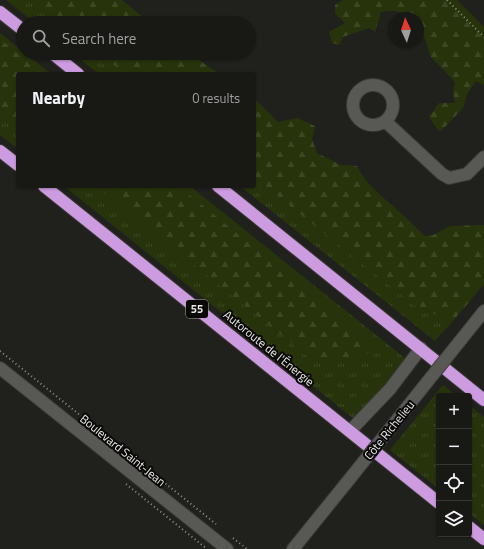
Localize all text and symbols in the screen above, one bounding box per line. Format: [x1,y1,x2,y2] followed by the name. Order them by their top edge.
[388,12,424,48] north arrow
[16,16,256,60] search box
[30,27,52,49] icon: search
[62,27,136,50] text: Search here
[32,85,85,111] text: Nearby
[192,88,240,108] text: 0 results
[186,300,208,318] road number: 55
[219,305,319,391] street label: Autoroute de l'Énergie
[436,393,472,537] map controls
[436,393,472,429] button: +
[359,396,419,464] street label: Côte Richelieu
[76,409,170,491] street label: Boulevard Saint-Jean
[436,429,472,465] button: −
[436,465,472,501] button: locate
[436,501,472,537] button: layers

